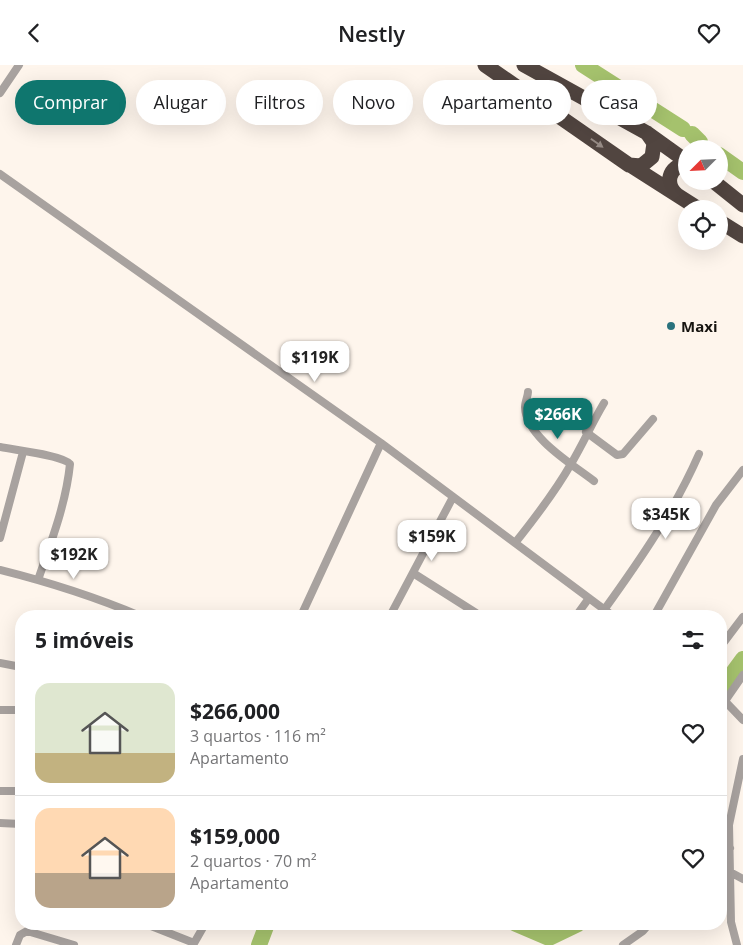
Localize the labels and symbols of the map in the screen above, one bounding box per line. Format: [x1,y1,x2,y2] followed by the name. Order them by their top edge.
[590,137,603,148] one-way arrow
[678,140,728,190] north arrow
[681,316,717,336] place label: Maxi
[665,320,677,332] marker: Maxi
[280,341,350,383] pin: $119K
[523,397,593,440] pin: $266K
[631,497,701,540] pin: $345K
[397,519,467,562] pin: $159K
[39,537,109,580] pin: $192K

